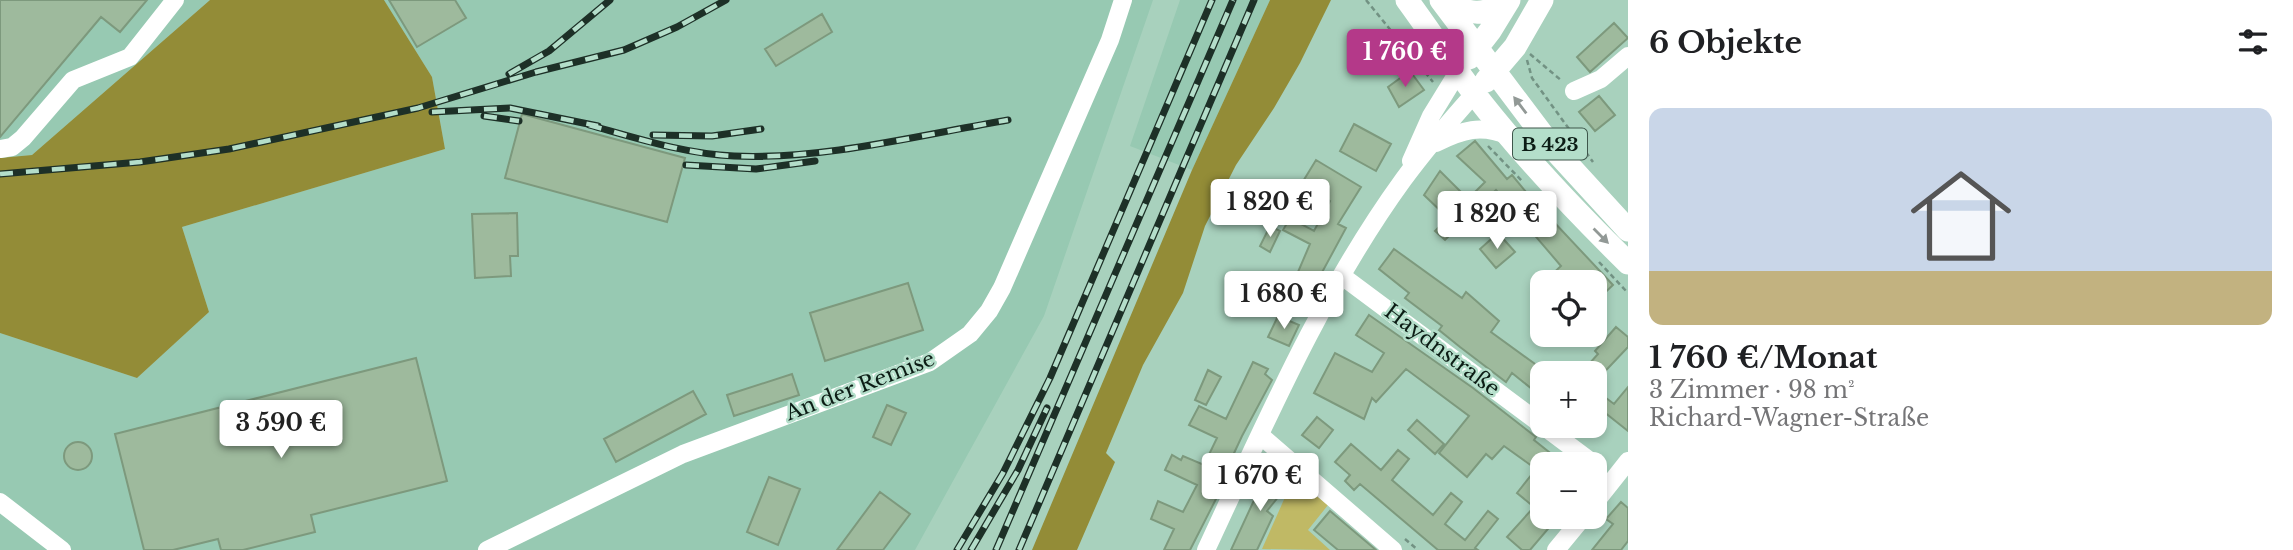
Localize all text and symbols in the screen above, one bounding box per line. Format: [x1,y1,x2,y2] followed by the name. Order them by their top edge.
[2234,23,2272,61] icon: filters
[1649,24,1802,61] text: 6 Objekte
[1340,29,1470,89] pin: 1 760 €
[1363,38,1447,66] text: 1 760 €
[1513,96,1527,114] one-way arrow
[1513,128,1587,160] road number: B 423
[1898,153,2024,279] icon: home
[1205,180,1335,239] pin: 1 820 €
[1227,188,1313,216] text: 1 820 €
[1432,191,1562,251] pin: 1 820 €
[1454,200,1540,228] text: 1 820 €
[1592,228,1609,245] one-way arrow
[1530,270,1607,529] map controls
[1530,270,1607,347] button: locate
[1219,272,1349,331] pin: 1 680 €
[1240,280,1328,308] text: 1 680 €
[1379,298,1505,402] street label: Haydnstraße
[1649,339,1878,376] text: 1 760 €/Monat
[781,346,938,427] street label: An der Remise
[1530,361,1607,438] button: +
[1649,376,1855,404] text: 3 Zimmer · 98 m²
[216,400,346,460] pin: 3 590 €
[1649,404,1929,432] text: Richard-Wagner-Straße
[236,409,326,437] text: 3 590 €
[1530,452,1607,529] button: −
[1195,454,1325,513] pin: 1 670 €
[1218,462,1302,490] text: 1 670 €

